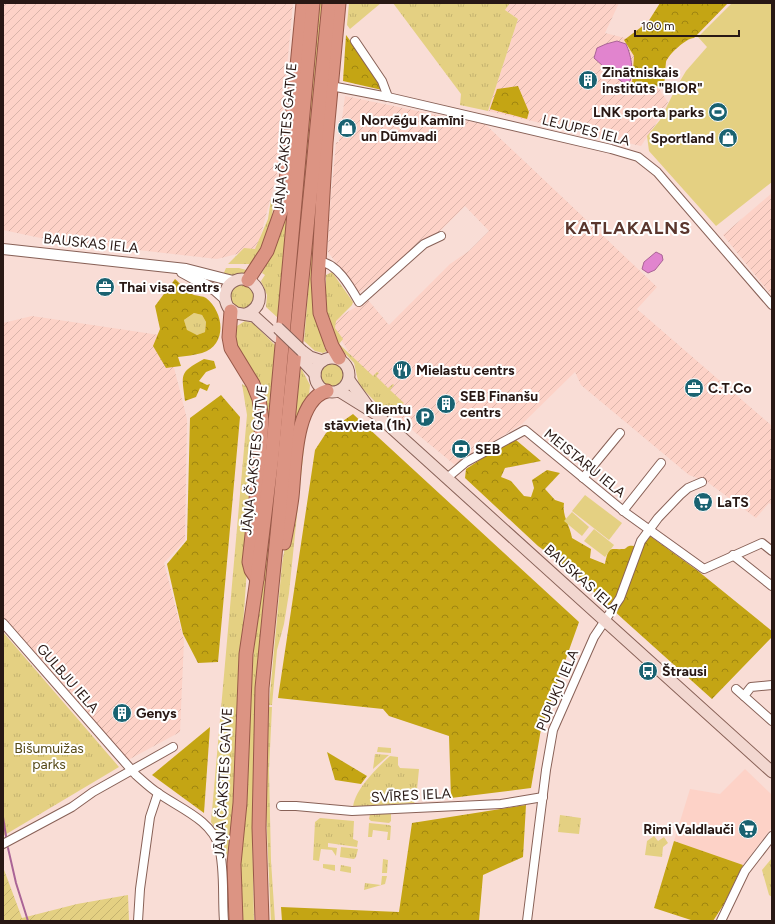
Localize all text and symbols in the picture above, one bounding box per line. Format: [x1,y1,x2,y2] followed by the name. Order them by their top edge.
[635,12,739,38] scale bar
[641,19,675,33] text: 100 m
[270,62,301,214] street label: JĀŅA ČAKSTES GATVE
[602,64,703,97] place label: Zinātniskais institūts "BIOR"
[577,69,599,91] building icon: Zinātniskais institūts "BIOR"
[707,101,729,123] sports icon: LNK sporta parks
[593,104,704,121] place label: LNK sporta parks
[540,111,632,150] street label: LEJUPES IELA
[361,112,464,145] place label: Norvēģu Kamīni un Dūmvadi
[336,117,358,139] shop icon: Norvēģu Kamīni un Dūmvadi
[717,127,739,149] shop icon: Sportland
[651,130,714,147] place label: Sportland
[565,217,691,239] district label: KATLAKALNS
[43,230,140,257] street label: BAUSKAS IELA
[94,276,116,298] office icon: Thai visa centrs
[119,279,220,296] place label: Thai visa centrs
[391,359,413,381] restaurant icon: Mielastu centrs
[416,362,515,379] place label: Mielastu centrs
[683,377,705,399] office icon: C.T.Co
[708,380,752,397] place label: C.T.Co
[238,384,271,536] street label: JĀŅA ČAKSTES GATVE
[460,388,538,421] place label: SEB Finanšu centrs
[435,393,457,415] building icon: SEB Finanšu centrs
[324,401,411,434] place label: Klientu stāvvieta (1h)
[414,406,436,428] parking icon: Klientu stāvvieta (1h)
[541,425,629,502] street label: MEISTARU IELA
[450,438,472,460] bank icon: SEB
[475,441,501,458] place label: SEB
[692,491,714,513] supermarket icon: LaTS
[717,494,749,511] place label: LaTS
[541,541,623,618] street label: BAUSKAS IELA
[33,640,103,717] street label: GULBJU IELA
[533,646,582,733] street label: PUPUĶU IELA
[637,660,659,682] bus stop icon: Štrausi
[662,663,707,680] place label: Štrausi
[111,702,133,724] building icon: Genys
[136,705,177,722] place label: Genys
[211,707,236,859] street label: JĀŅA ČAKSTES GATVE
[14,740,84,773] park label: Bišumuižas parks
[371,785,452,806] street label: SVĪRES IELA
[737,818,759,840] supermarket icon: Rimi Valdlauči
[643,821,734,838] place label: Rimi Valdlauči

